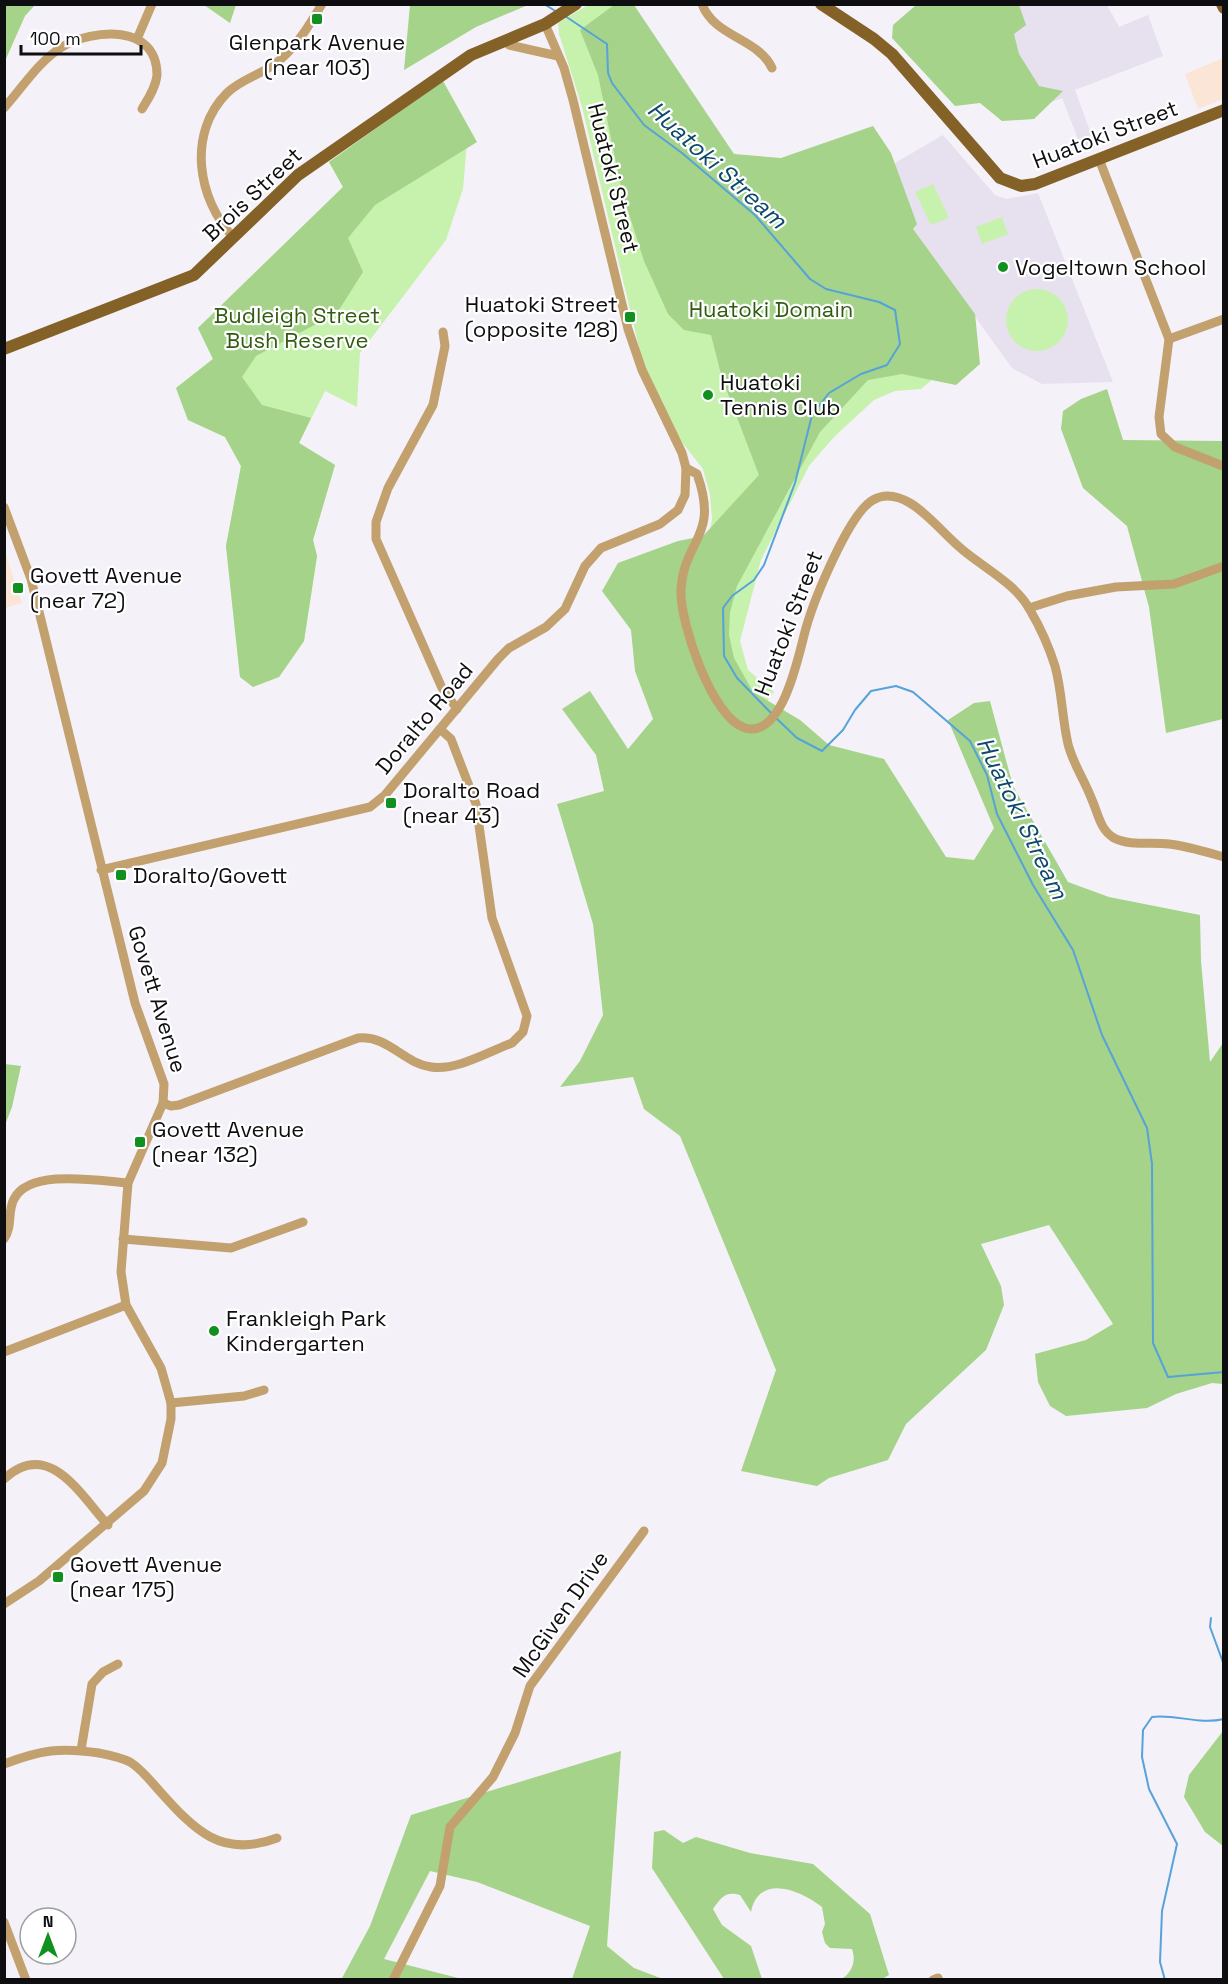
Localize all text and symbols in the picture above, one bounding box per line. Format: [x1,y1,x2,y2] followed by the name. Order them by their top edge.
[310,12,324,26] marker: Glenpark Avenue (near 103)
[21,18,141,56] scale bar
[30,27,81,50] text: 100 m
[229,28,405,81] place label: Glenpark Avenue (near 103)
[1028,93,1182,175] street label: Huatoki Street
[641,94,794,236] water label: Huatoki Stream
[582,100,646,256] street label: Huatoki Street
[196,141,308,247] street label: Brois Street
[1015,253,1207,281] place label: Vogeltown School
[996,260,1010,274] marker: Vogeltown School
[465,290,618,343] place label: Huatoki Street (opposite 128)
[689,295,853,323] park label: Huatoki Domain
[214,301,380,354] park label: Budleigh Street Bush Reserve
[623,310,637,324] marker: Huatoki Street (opposite 128)
[720,368,841,421] place label: Huatoki Tennis Club
[701,388,715,402] marker: Huatoki Tennis Club
[747,546,829,700] street label: Huatoki Street
[30,561,182,614] place label: Govett Avenue (near 72)
[11,581,25,595] marker: Govett Avenue (near 72)
[369,656,479,780] street label: Doralto Road
[970,731,1076,905] water label: Huatoki Stream
[403,776,540,829] place label: Doralto Road (near 43)
[384,796,398,810] marker: Doralto Road (near 43)
[133,861,288,889] place label: Doralto/Govett
[114,868,128,882] marker: Doralto/Govett
[122,922,194,1076] street label: Govett Avenue
[152,1115,304,1168] place label: Govett Avenue (near 132)
[133,1135,147,1149] marker: Govett Avenue (near 132)
[226,1304,387,1357] place label: Frankleigh Park Kindergarten
[207,1324,221,1338] marker: Frankleigh Park Kindergarten
[506,1545,614,1683] street label: McGiven Drive
[70,1550,222,1603] place label: Govett Avenue (near 175)
[51,1570,65,1584] marker: Govett Avenue (near 175)
[18,1906,78,1966] north arrow
[43,1911,53,1932] text: N

